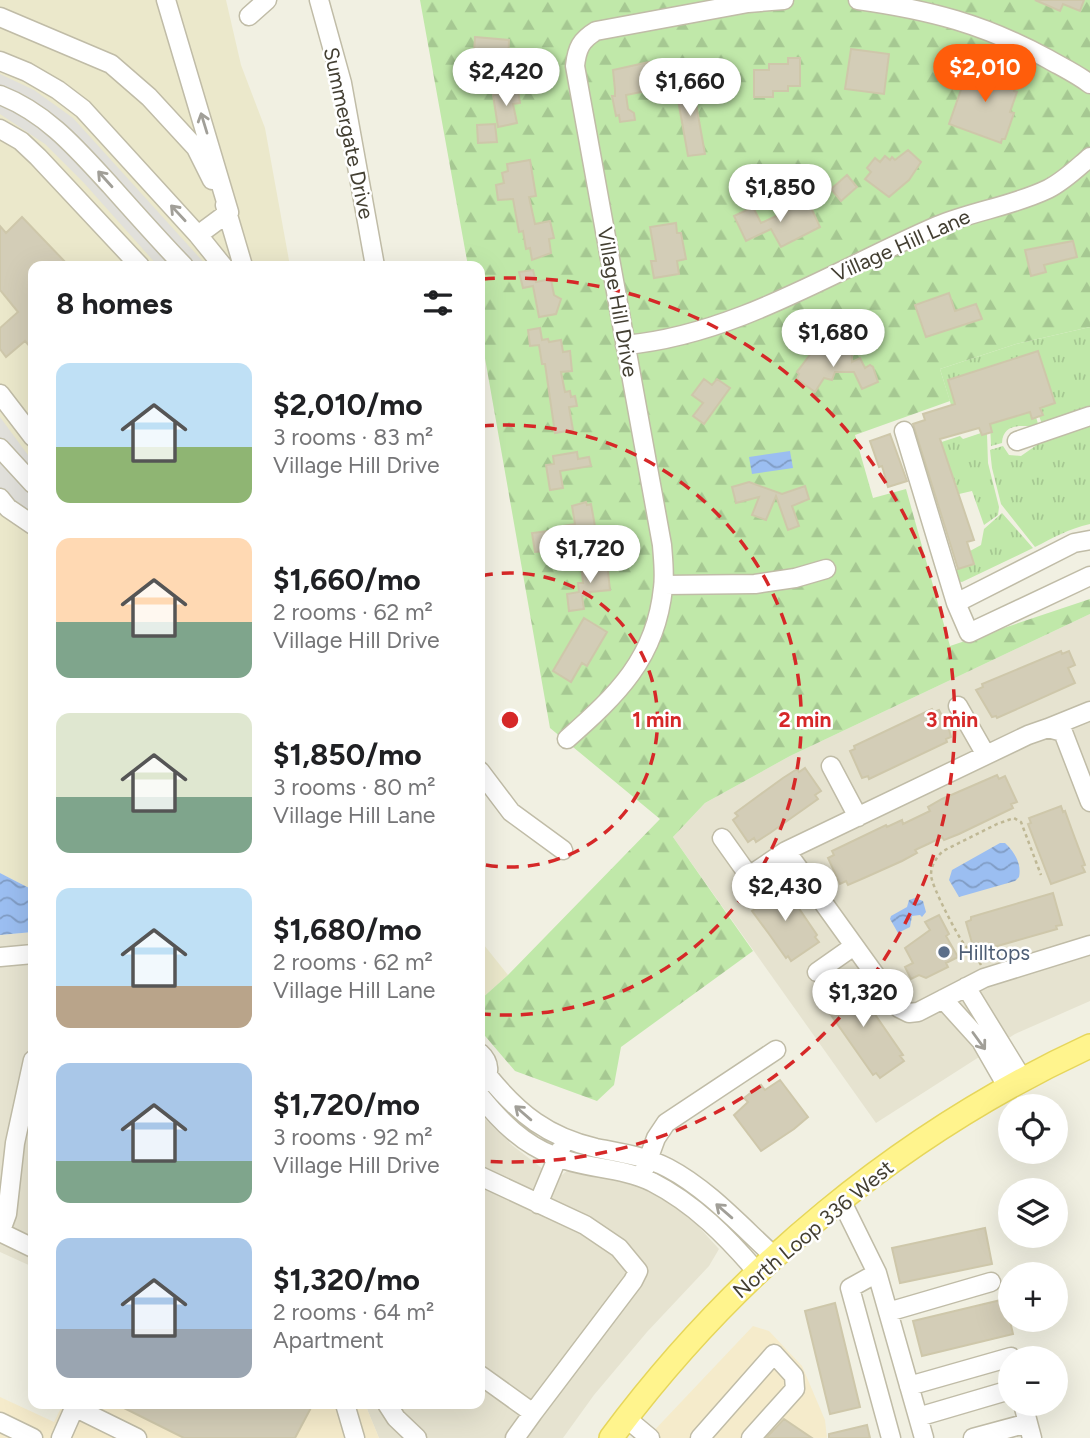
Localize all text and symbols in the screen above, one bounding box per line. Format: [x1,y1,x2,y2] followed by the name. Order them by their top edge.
[928,44,1042,104] pin: $2,010
[319,45,379,221] street label: Summergate Drive
[449,48,563,108] pin: $2,420
[949,53,1021,81] text: $2,010
[469,57,543,85] text: $2,420
[633,58,747,118] pin: $1,660
[655,67,725,95] text: $1,660
[197,112,210,134] one-way arrow
[723,164,837,224] pin: $1,850
[96,171,113,188] one-way arrow
[745,173,815,201] text: $1,850
[828,203,974,287] street label: Village Hill Lane
[169,205,186,222] one-way arrow
[592,225,644,379] street label: Village Hill Drive
[419,284,457,322] icon: filters
[56,285,173,322] text: 8 homes
[776,310,890,369] pin: $1,680
[798,318,868,346] text: $1,680
[273,386,423,423] text: $2,010/mo
[112,391,196,475] icon: home
[273,423,433,451] text: 3 rooms · 83 m²
[273,451,439,479] text: Village Hill Drive
[533,526,647,585] pin: $1,720
[555,534,625,562] text: $1,720
[273,561,421,598] text: $1,660/mo
[112,566,196,650] icon: home
[273,598,433,626] text: 2 rooms · 62 m²
[273,626,439,654] text: Village Hill Drive
[632,707,682,732] text: 1 min
[779,707,831,732] text: 2 min
[926,707,978,732] text: 3 min
[498,708,522,732] centre of rings
[273,736,422,773] text: $1,850/mo
[112,741,196,825] icon: home
[273,773,436,801] text: 3 rooms · 80 m²
[273,801,435,829] text: Village Hill Lane
[728,864,842,923] pin: $2,430
[748,872,822,900] text: $2,430
[273,911,422,948] text: $1,680/mo
[112,916,196,1000] icon: home
[958,940,1030,965] place label: Hilltops
[936,944,952,960] marker: Hilltops
[273,948,433,976] text: 2 rooms · 62 m²
[806,970,920,1029] pin: $1,320
[273,976,435,1004] text: Village Hill Lane
[828,978,898,1006] text: $1,320
[972,1031,987,1050] one-way arrow
[273,1086,420,1123] text: $1,720/mo
[112,1091,196,1175] icon: home
[998,1094,1068,1416] map controls
[998,1094,1068,1164] button: locate
[514,1105,532,1121] one-way arrow
[273,1123,433,1151] text: 3 rooms · 92 m²
[273,1151,439,1179] text: Village Hill Drive
[728,1155,898,1303] street label: North Loop 336 West
[998,1178,1068,1248] button: layers
[715,1203,733,1219] one-way arrow
[273,1261,420,1298] text: $1,320/mo
[998,1262,1068,1332] button: +
[112,1266,196,1350] icon: home
[273,1298,434,1326] text: 2 rooms · 64 m²
[273,1326,384,1354] text: Apartment
[998,1346,1068,1416] button: −

